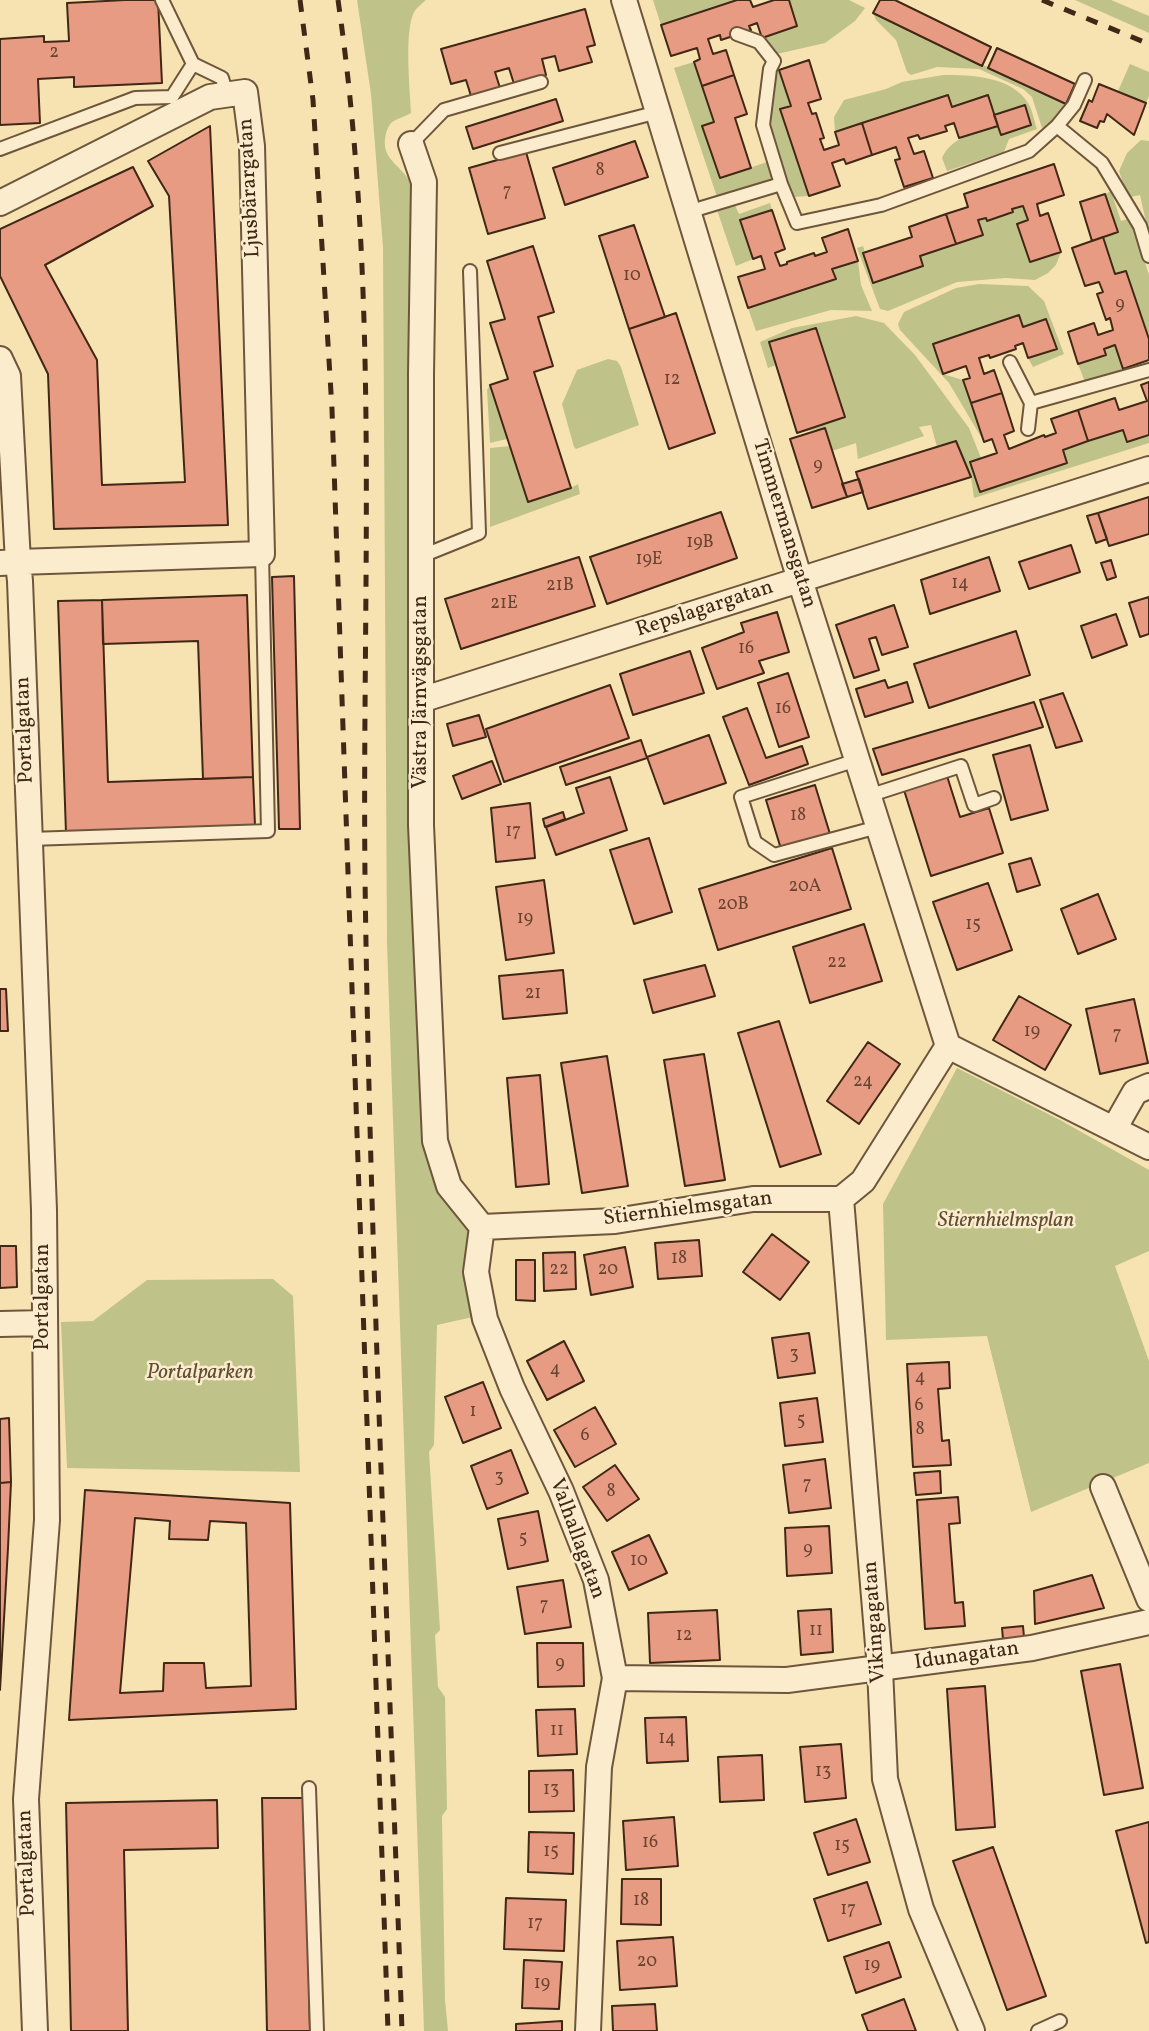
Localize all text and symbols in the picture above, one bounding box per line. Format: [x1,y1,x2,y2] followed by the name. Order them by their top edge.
[49,43,59,65] house number: 2
[235,118,267,258] street label: Ljusbärargatan
[595,161,605,183] house number: 8
[503,182,511,204] house number: 7
[623,266,641,288] house number: 10
[1115,295,1125,317] house number: 9
[664,370,680,392] house number: 12
[745,437,821,611] street label: Timmermansgatan
[813,456,823,478] house number: 9
[686,533,714,555] house number: 19B
[635,550,663,572] house number: 19E
[951,574,969,596] house number: 14
[546,576,574,598] house number: 21B
[633,576,777,644] street label: Repslagargatan
[490,594,518,616] house number: 21E
[409,595,435,789] street label: Västra Järnvägsgatan
[738,639,754,661] house number: 16
[12,676,40,784] street label: Portalgatan
[775,699,791,721] house number: 16
[790,806,806,828] house number: 18
[505,822,521,844] house number: 17
[789,877,821,899] house number: 20A
[717,895,749,917] house number: 20B
[517,909,533,931] house number: 19
[965,915,981,937] house number: 15
[827,953,847,975] house number: 22
[525,984,541,1006] house number: 21
[1024,1022,1040,1044] house number: 19
[1113,1025,1121,1047] house number: 7
[853,1072,873,1094] house number: 24
[602,1187,774,1233] street label: Stiernhielmsgatan
[938,1209,1074,1235] park label: Stiernhielmsplan
[31,1243,57,1351] street label: Portalgatan
[671,1249,687,1271] house number: 18
[549,1260,569,1282] house number: 22
[598,1260,618,1282] house number: 20
[789,1345,799,1367] house number: 3
[550,1360,560,1382] house number: 4
[146,1361,254,1387] park label: Portalparken
[915,1368,925,1390] house number: 4
[914,1396,924,1418] house number: 6
[470,1402,476,1424] house number: 1
[797,1411,805,1433] house number: 5
[915,1420,925,1442] house number: 8
[580,1426,590,1448] house number: 6
[494,1468,504,1490] house number: 3
[543,1475,609,1603] street label: Valhallagatan
[803,1475,811,1497] house number: 7
[606,1482,616,1504] house number: 8
[519,1529,527,1551] house number: 5
[803,1540,813,1562] house number: 9
[630,1551,648,1573] house number: 10
[859,1560,893,1684] street label: Vikingagatan
[540,1596,548,1618] house number: 7
[809,1621,823,1643] house number: 11
[676,1626,692,1648] house number: 12
[913,1637,1021,1677] street label: Idunagatan
[555,1654,565,1676] house number: 9
[550,1721,564,1743] house number: 11
[658,1729,676,1751] house number: 14
[815,1762,831,1784] house number: 13
[543,1780,559,1802] house number: 13
[14,1809,42,1917] street label: Portalgatan
[642,1833,658,1855] house number: 16
[834,1836,850,1858] house number: 15
[543,1842,559,1864] house number: 15
[633,1891,649,1913] house number: 18
[840,1900,856,1922] house number: 17
[527,1914,543,1936] house number: 17
[637,1952,657,1974] house number: 20
[864,1956,880,1978] house number: 19
[534,1974,550,1996] house number: 19

